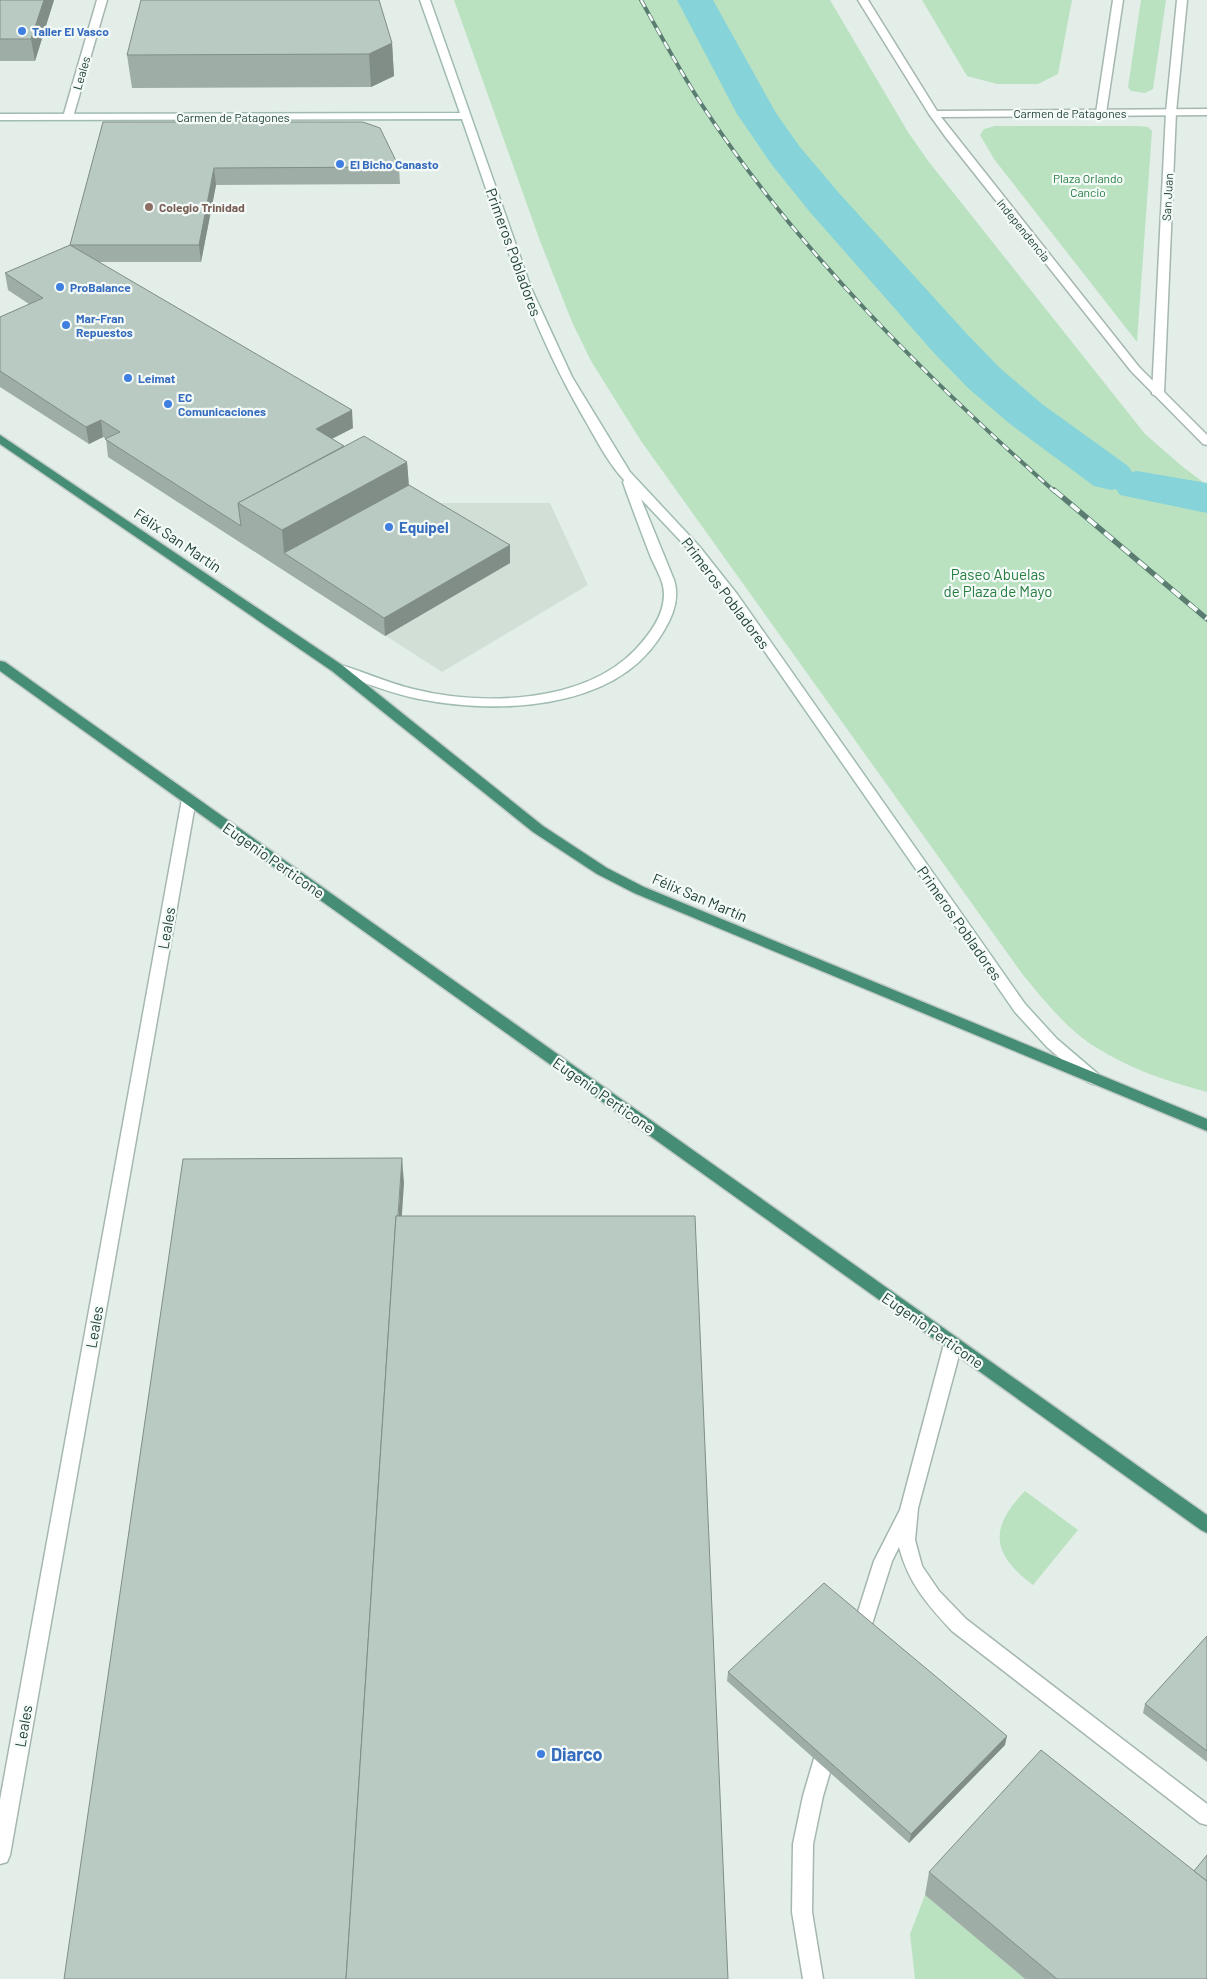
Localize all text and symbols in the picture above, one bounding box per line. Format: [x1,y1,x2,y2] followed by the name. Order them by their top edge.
[32,24,109,38] place label: Taller El Vasco
[16,25,28,37] marker: Taller El Vasco
[70,54,92,91] street label: Leales
[1013,106,1127,120] street label: Carmen de Patagones
[176,110,290,124] street label: Carmen de Patagones
[350,157,439,171] place label: El Bicho Canasto
[334,158,346,170] marker: El Bicho Canasto
[1053,171,1123,199] park label: Plaza Orlando Cancio
[1159,173,1175,221] street label: San Juan
[482,185,546,319] street label: Primeros Pobladores
[994,196,1054,264] street label: Independencia
[159,200,245,214] place label: Colegio Trinidad
[143,201,155,213] marker: Colegio Trinidad
[70,280,131,294] place label: ProBalance
[54,281,66,293] marker: ProBalance
[76,311,133,339] place label: Mar-Fran Repuestos
[60,319,72,331] marker: Mar-Fran Repuestos
[138,371,176,385] place label: Leimat
[122,372,134,384] marker: Leimat
[178,390,266,418] place label: EC Comunicaciones
[162,398,174,410] marker: EC Comunicaciones
[131,504,225,576] street label: Félix San Martín
[399,518,449,536] place label: Equipel
[383,521,395,533] marker: Equipel
[678,534,774,652] street label: Primeros Pobladores
[944,565,1052,600] park label: Paseo Abuelas de Plaza de Mayo
[220,818,328,902] street label: Eugenio Perticone
[914,862,1006,984] street label: Primeros Pobladores
[650,869,750,925] street label: Félix San Martín
[153,905,179,951] street label: Leales
[550,1053,658,1137] street label: Eugenio Perticone
[879,1288,987,1372] street label: Eugenio Perticone
[81,1304,107,1350] street label: Leales
[10,1703,36,1749] street label: Leales
[551,1743,602,1765] place label: Diarco
[535,1748,547,1760] marker: Diarco

